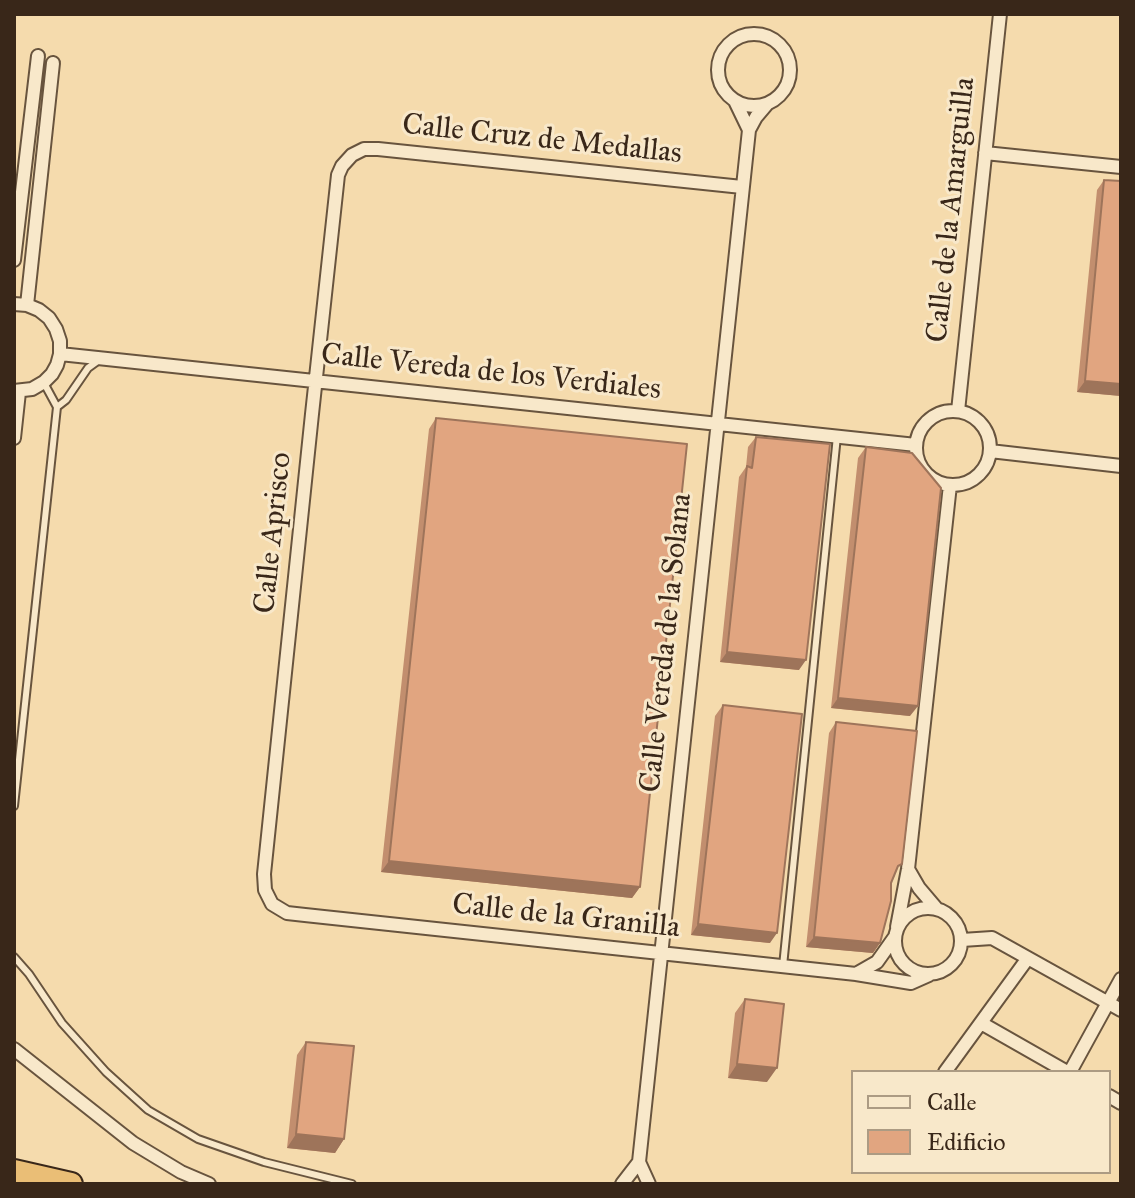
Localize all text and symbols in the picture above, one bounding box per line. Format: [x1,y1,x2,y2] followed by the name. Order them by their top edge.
[920,76,984,344] street label: Calle de la Amarguilla
[400,107,684,173] street label: Calle Cruz de Medallas
[319,337,663,409] street label: Calle Vereda de los Verdiales
[248,451,300,615] street label: Calle Aprisco
[633,492,701,794] street label: Calle Vereda de la Solana
[450,887,682,947] street label: Calle de la Granilla
[851,1070,1111,1174] legend
[927,1087,976,1117] text: Calle
[927,1127,1006,1157] text: Edificio

